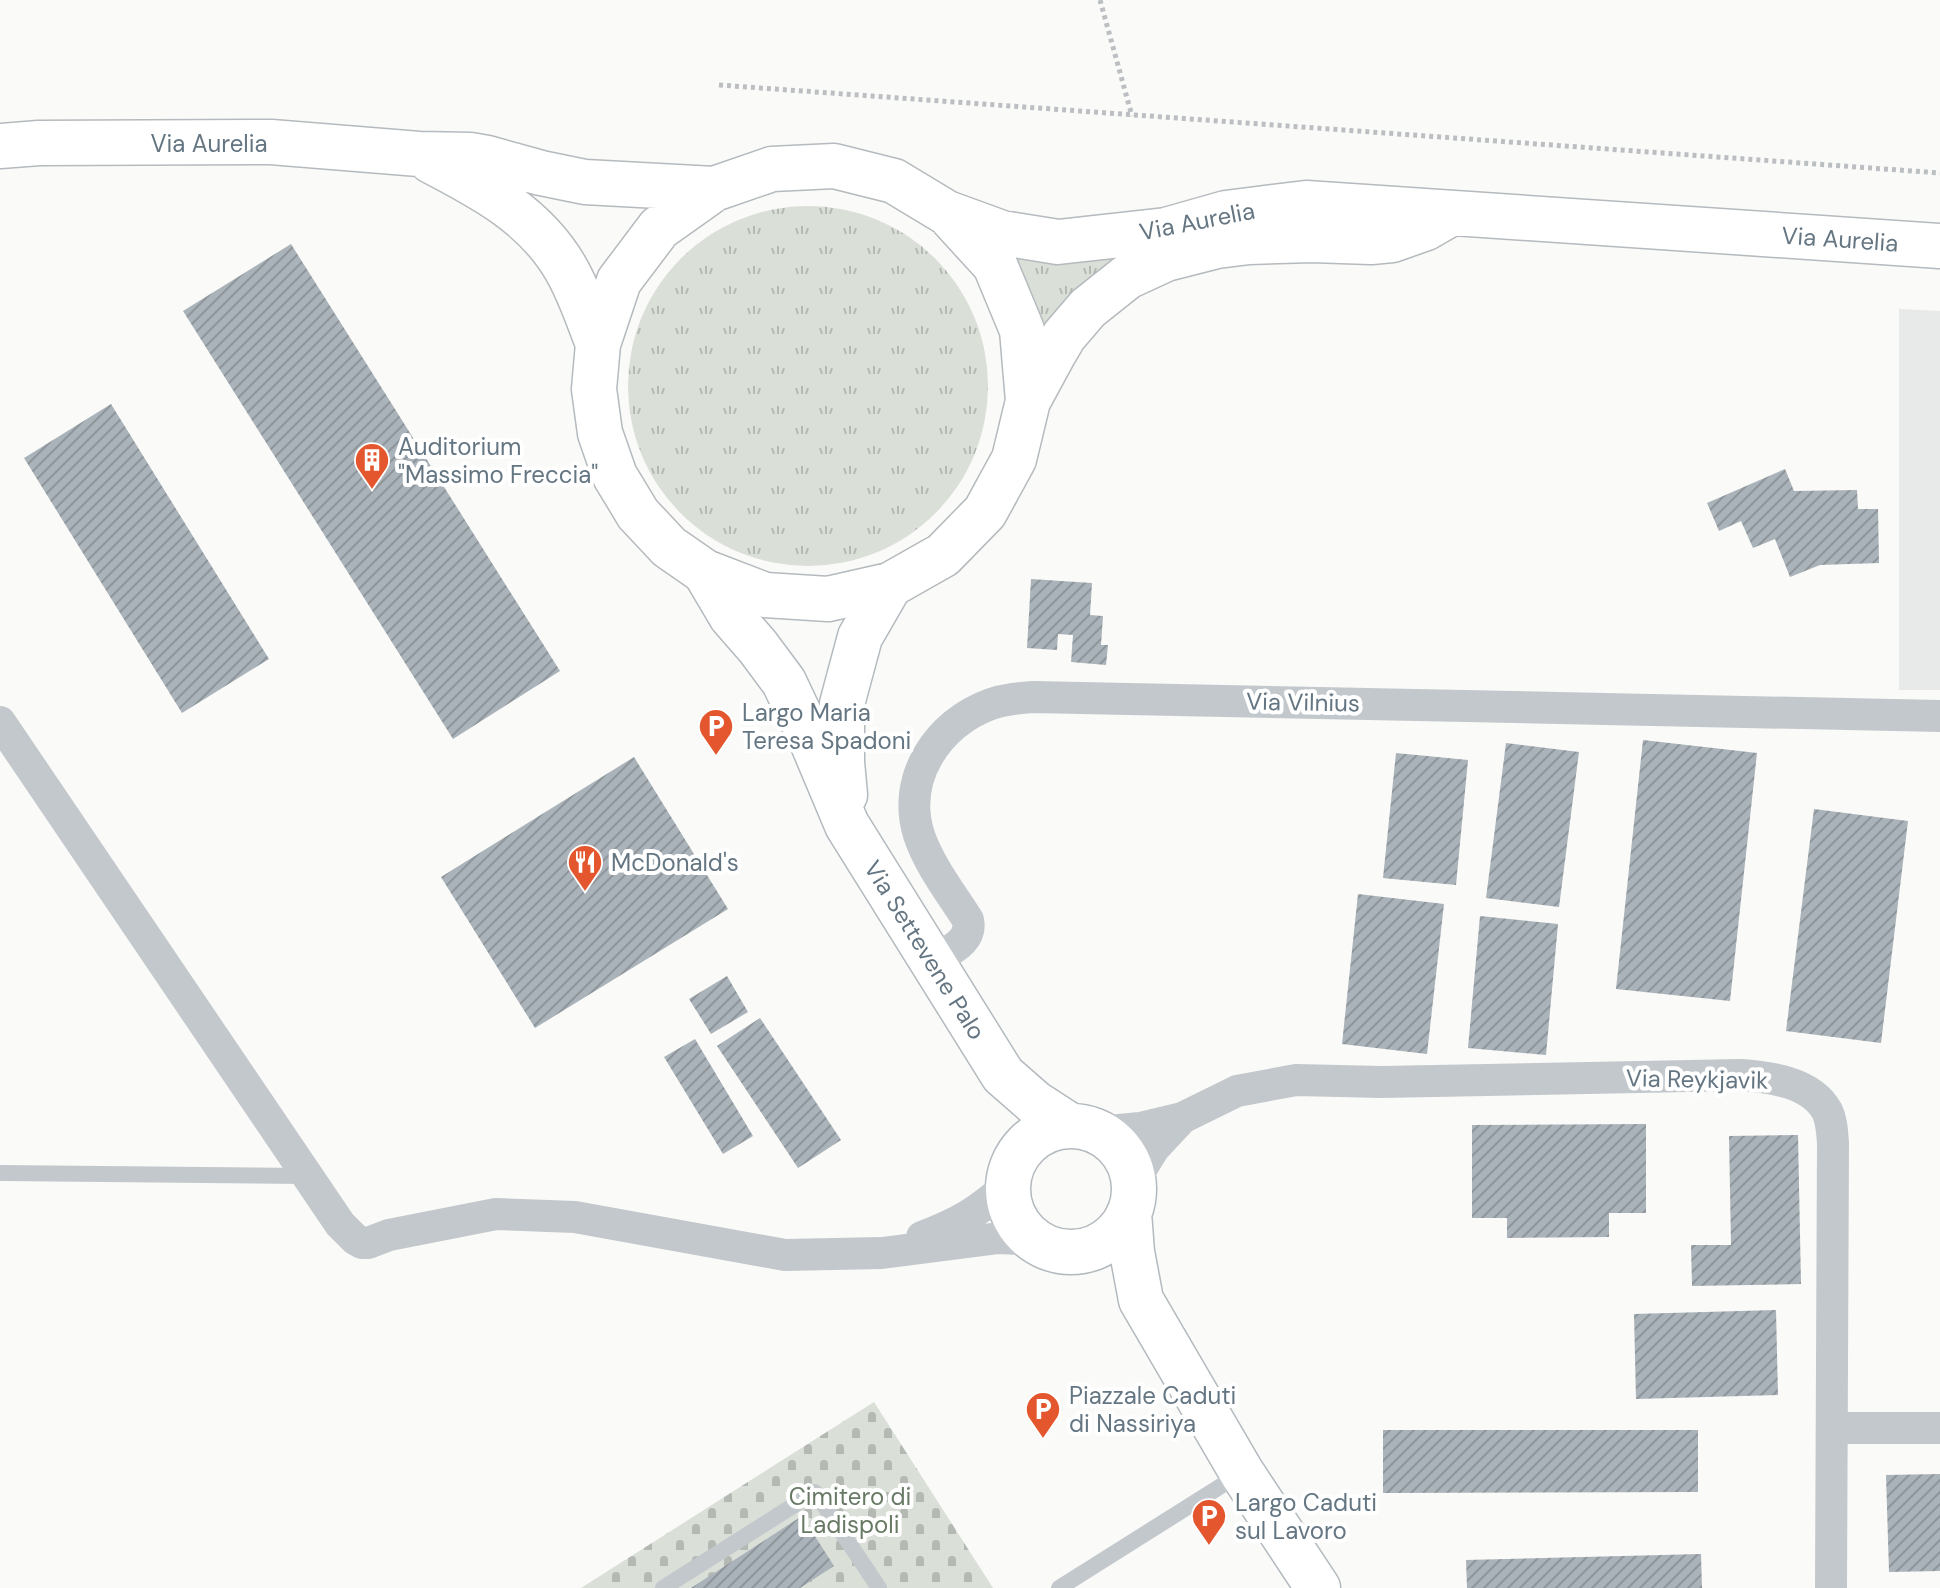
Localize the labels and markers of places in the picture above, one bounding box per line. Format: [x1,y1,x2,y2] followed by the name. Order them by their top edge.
[398,431,598,490] place label: Auditorium "Massimo Freccia"
[353,441,391,491] building icon: Auditorium "Massimo Freccia"
[742,697,911,756] place label: Largo Maria Teresa Spadoni
[697,707,735,757] parking icon: Largo Maria Teresa Spadoni
[566,843,604,893] restaurant icon: McDonald's
[611,847,739,878] place label: McDonald's
[1069,1380,1236,1439] place label: Piazzale Caduti di Nassiriya
[1024,1390,1062,1440] parking icon: Piazzale Caduti di Nassiriya
[1235,1487,1377,1546] place label: Largo Caduti sul Lavoro
[1190,1497,1228,1547] parking icon: Largo Caduti sul Lavoro

